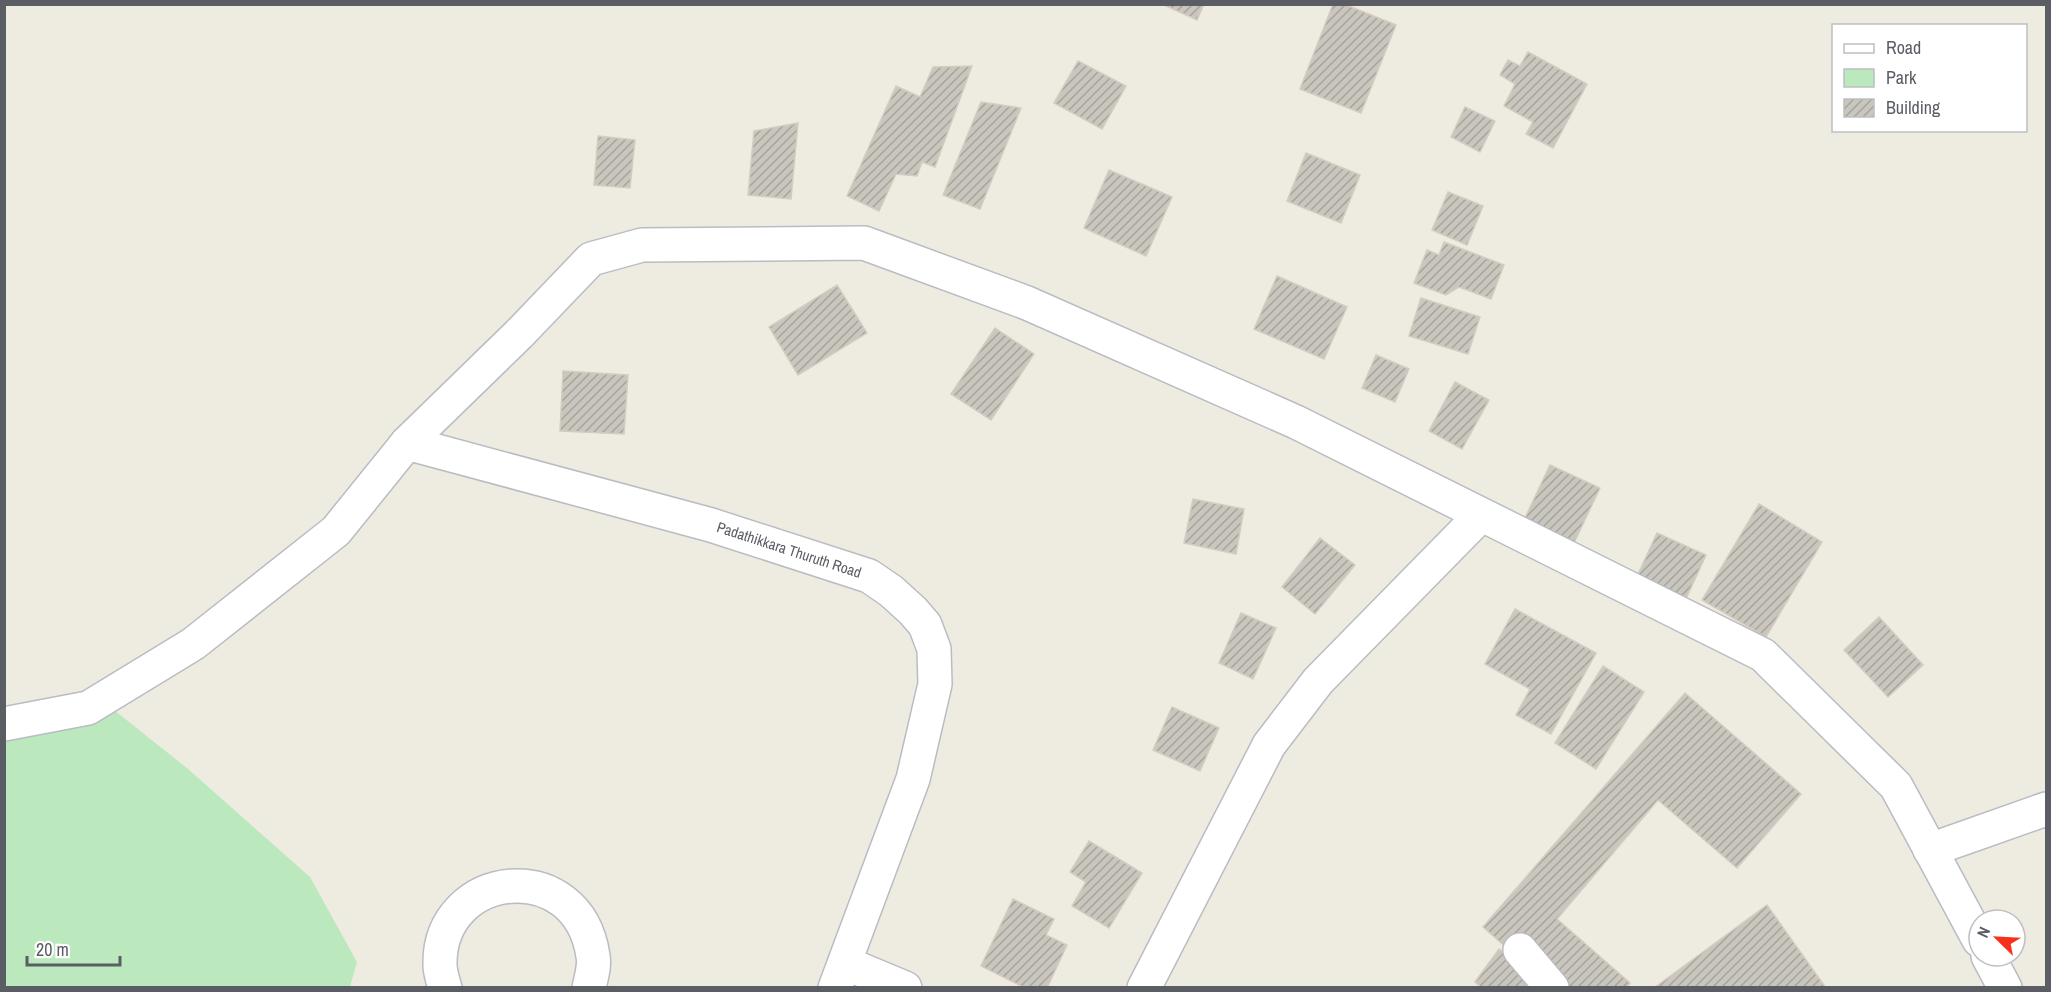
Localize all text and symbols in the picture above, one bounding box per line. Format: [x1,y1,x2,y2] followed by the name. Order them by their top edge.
[1832,24,2027,132] legend
[1886,35,1921,60] text: Road
[1886,65,1917,90] text: Park
[1886,95,1941,120] text: Building
[714,516,864,583] street label: Padathikkara Thuruth Road
[1967,908,2027,968] north arrow
[1971,923,1995,941] text: N
[27,929,120,967] scale bar
[36,937,69,962] text: 20 m

